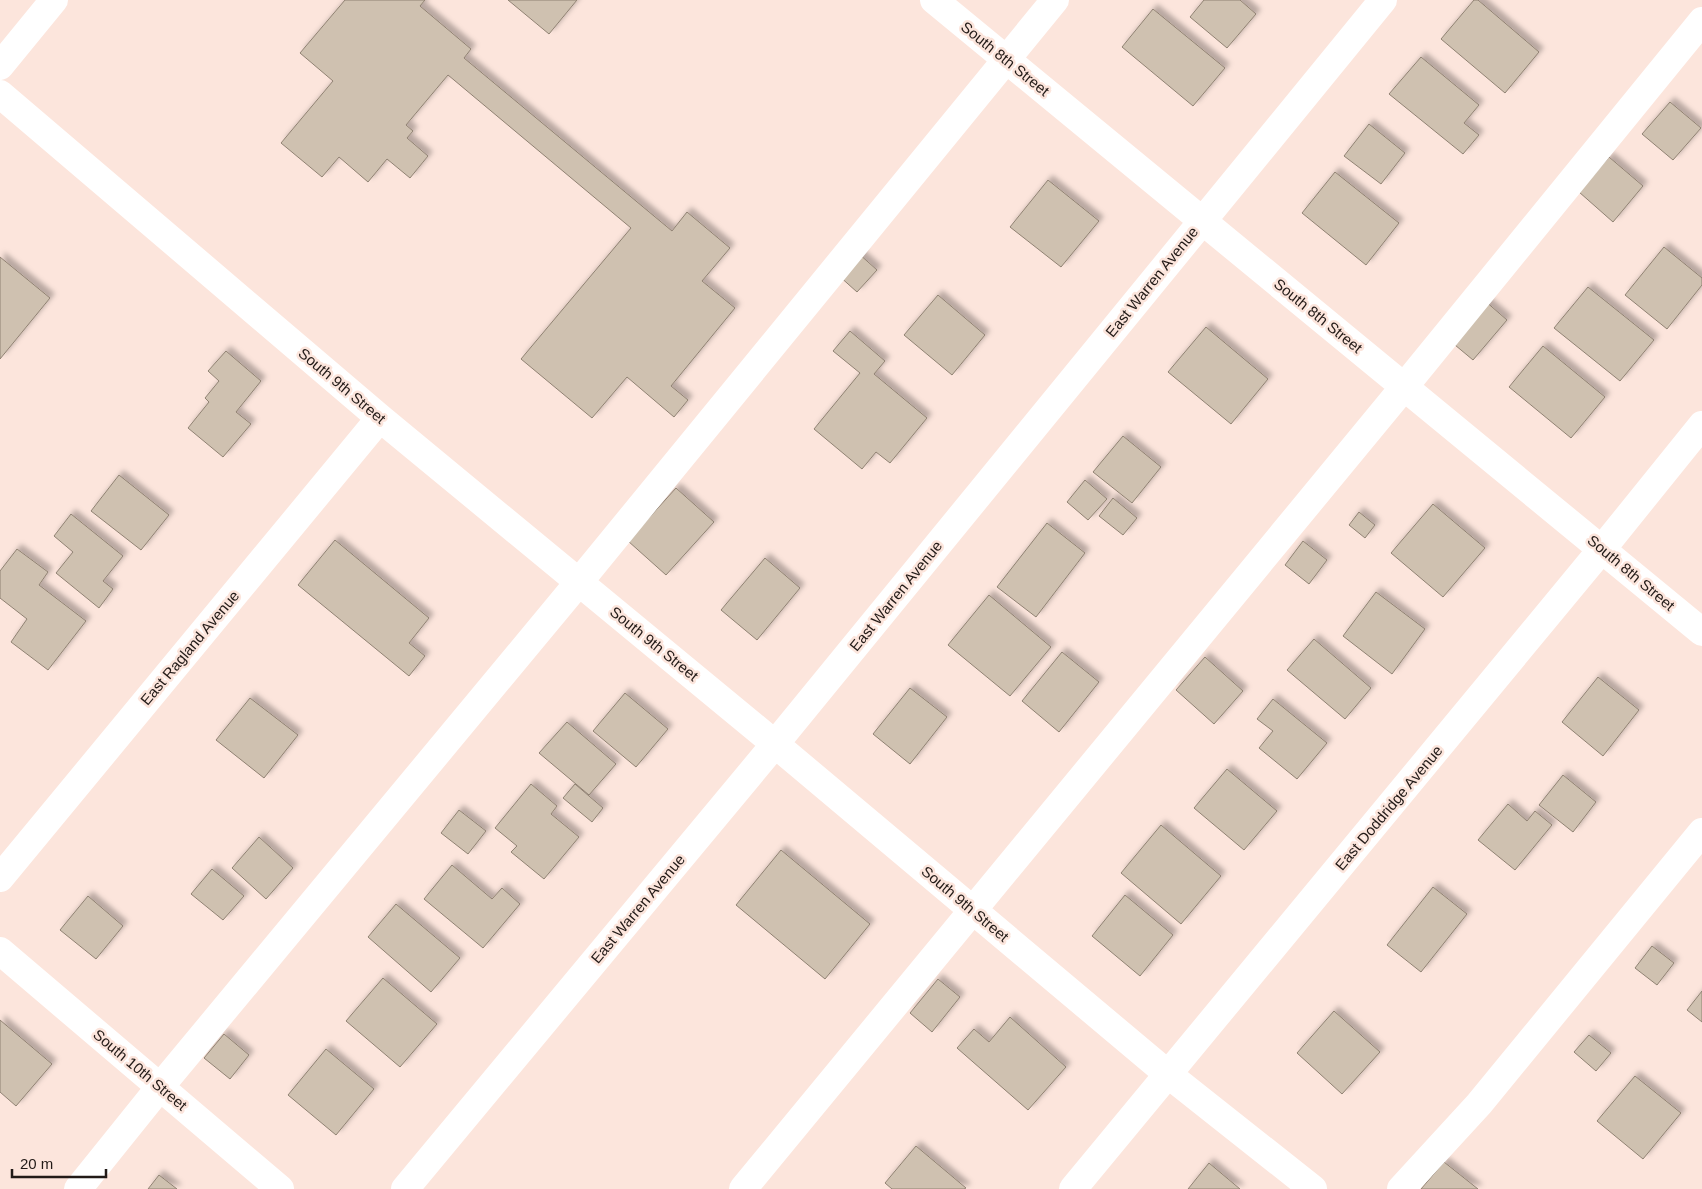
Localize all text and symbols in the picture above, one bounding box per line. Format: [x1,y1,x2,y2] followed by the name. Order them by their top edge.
[958,18,1053,100] street label: South 8th Street
[1102,223,1201,340] street label: East Warren Avenue
[1271,275,1366,357] street label: South 8th Street
[295,344,390,428] street label: South 9th Street
[1584,531,1679,615] street label: South 8th Street
[846,537,945,654] street label: East Warren Avenue
[137,587,242,708] street label: East Ragland Avenue
[607,603,702,685] street label: South 9th Street
[1332,742,1446,873] street label: East Doddridge Avenue
[587,851,688,967] street label: East Warren Avenue
[918,862,1013,946] street label: South 9th Street
[90,1026,191,1114] street label: South 10th Street
[12,1146,106,1178] scale bar
[20,1155,53,1172] text: 20 m

